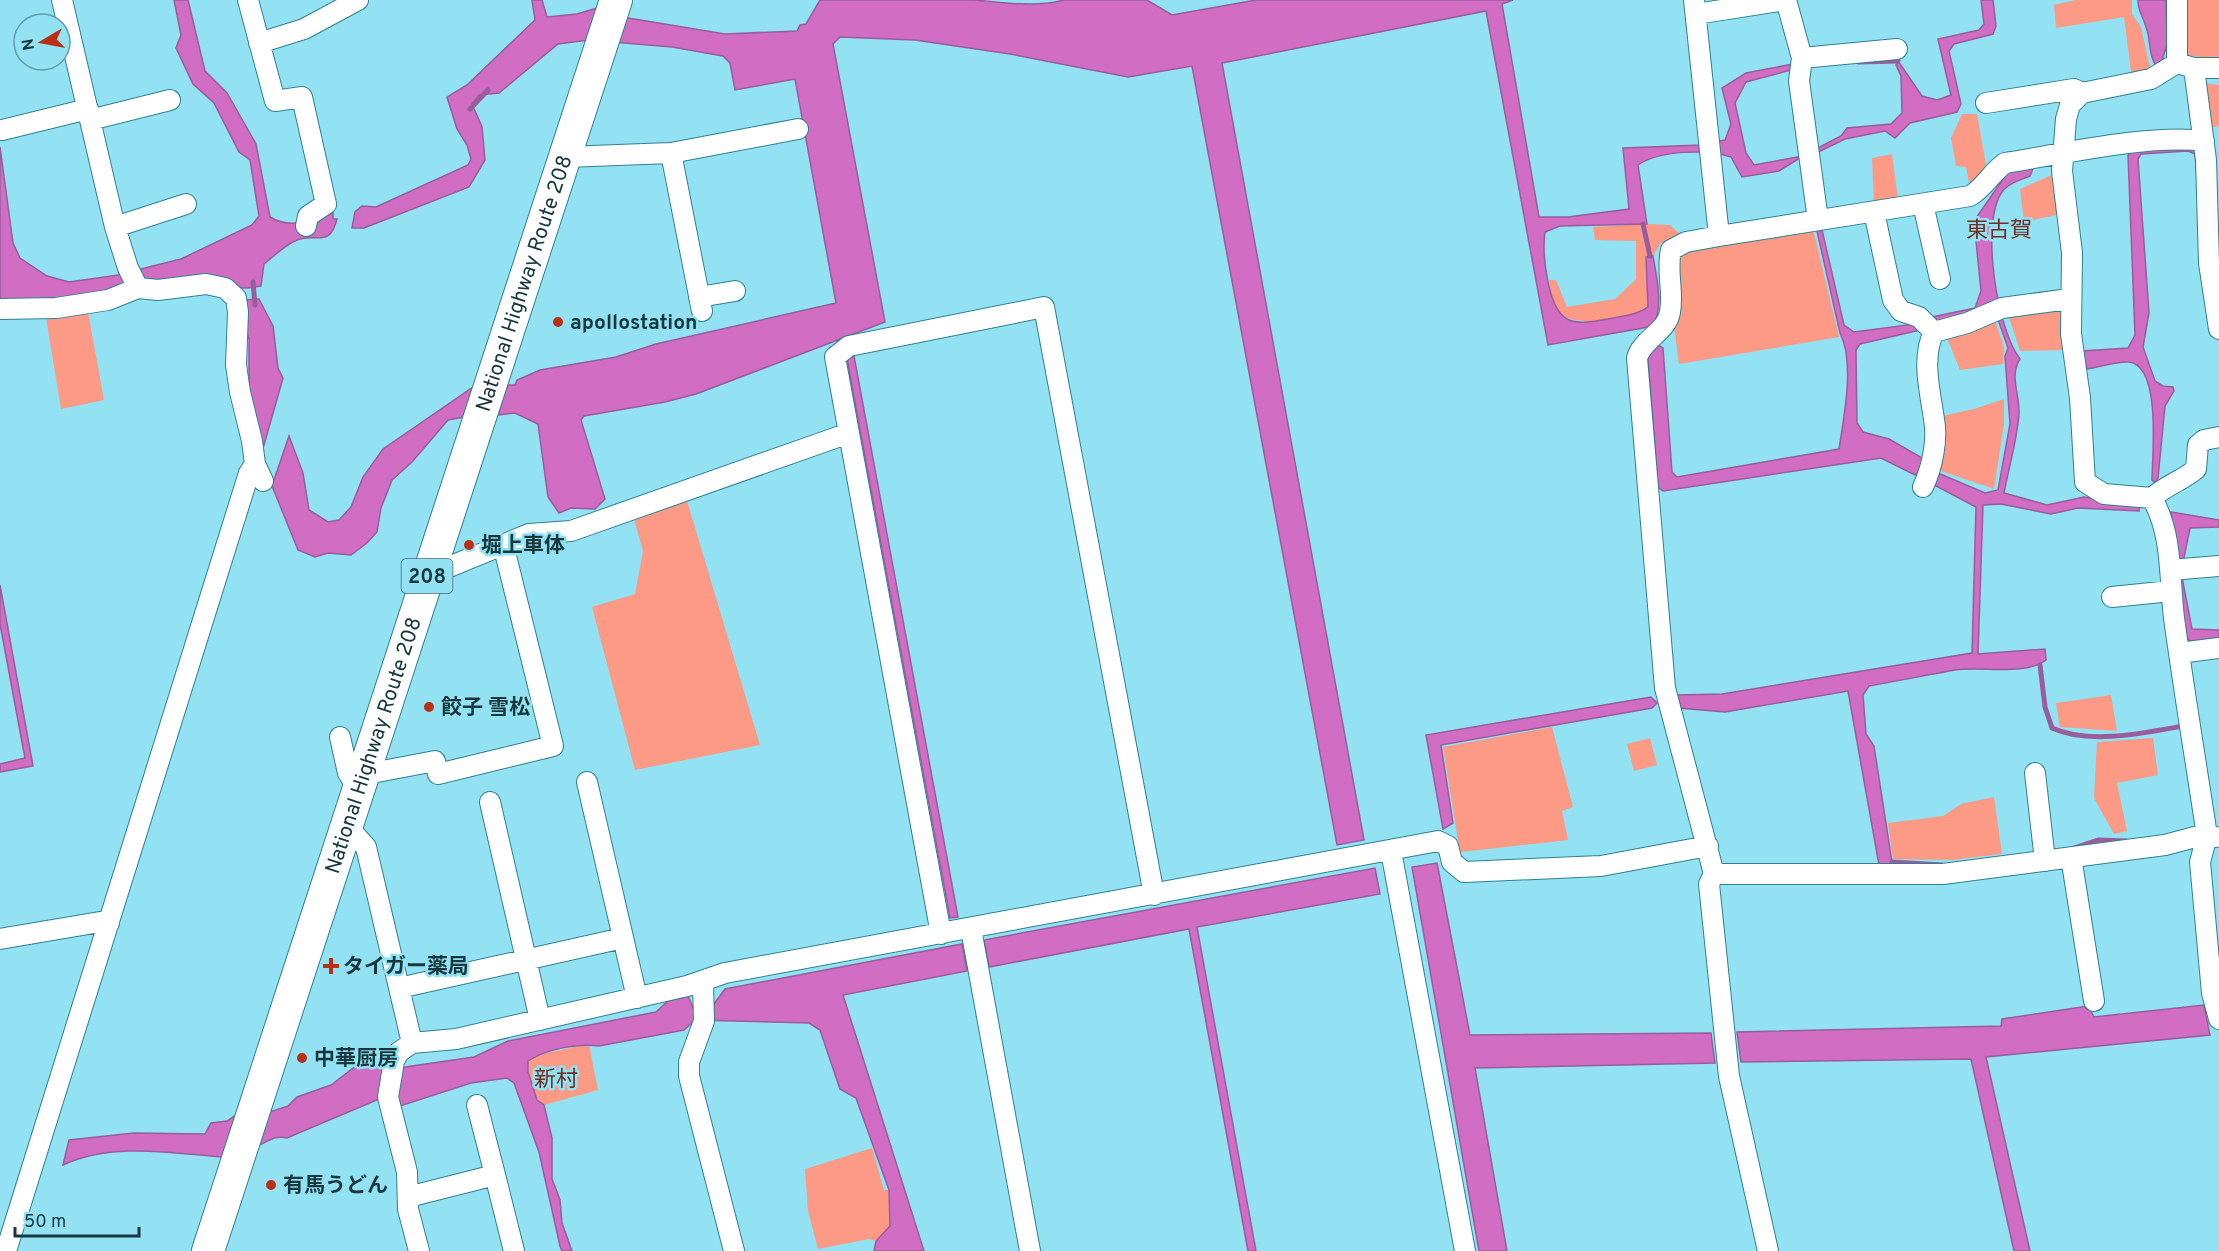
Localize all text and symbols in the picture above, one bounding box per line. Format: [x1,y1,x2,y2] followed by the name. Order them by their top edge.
[12,12,72,72] north arrow
[18,37,40,52] text: N
[471,152,580,415] street label: National Highway Route 208
[1966,218,2032,245] district label: 東古賀
[570,310,697,337] place label: apollostation
[551,315,565,329] marker: apollostation
[481,533,565,560] place label: 堀上車体
[462,538,476,552] marker: 堀上車体
[402,559,452,593] road number: 208
[320,614,429,877] street label: National Highway Route 208
[441,695,530,722] place label: 餃子 雪松
[422,700,436,714] marker: 餃子 雪松
[343,954,469,981] place label: タイガー薬局
[324,959,338,973] marker: タイガー薬局
[314,1046,398,1073] place label: 中華厨房
[295,1051,309,1065] marker: 中華厨房
[534,1067,578,1094] district label: 新村
[283,1173,388,1200] place label: 有馬うどん
[264,1178,278,1192] marker: 有馬うどん
[15,1200,140,1238] scale bar
[24,1211,66,1234] text: 50 m

